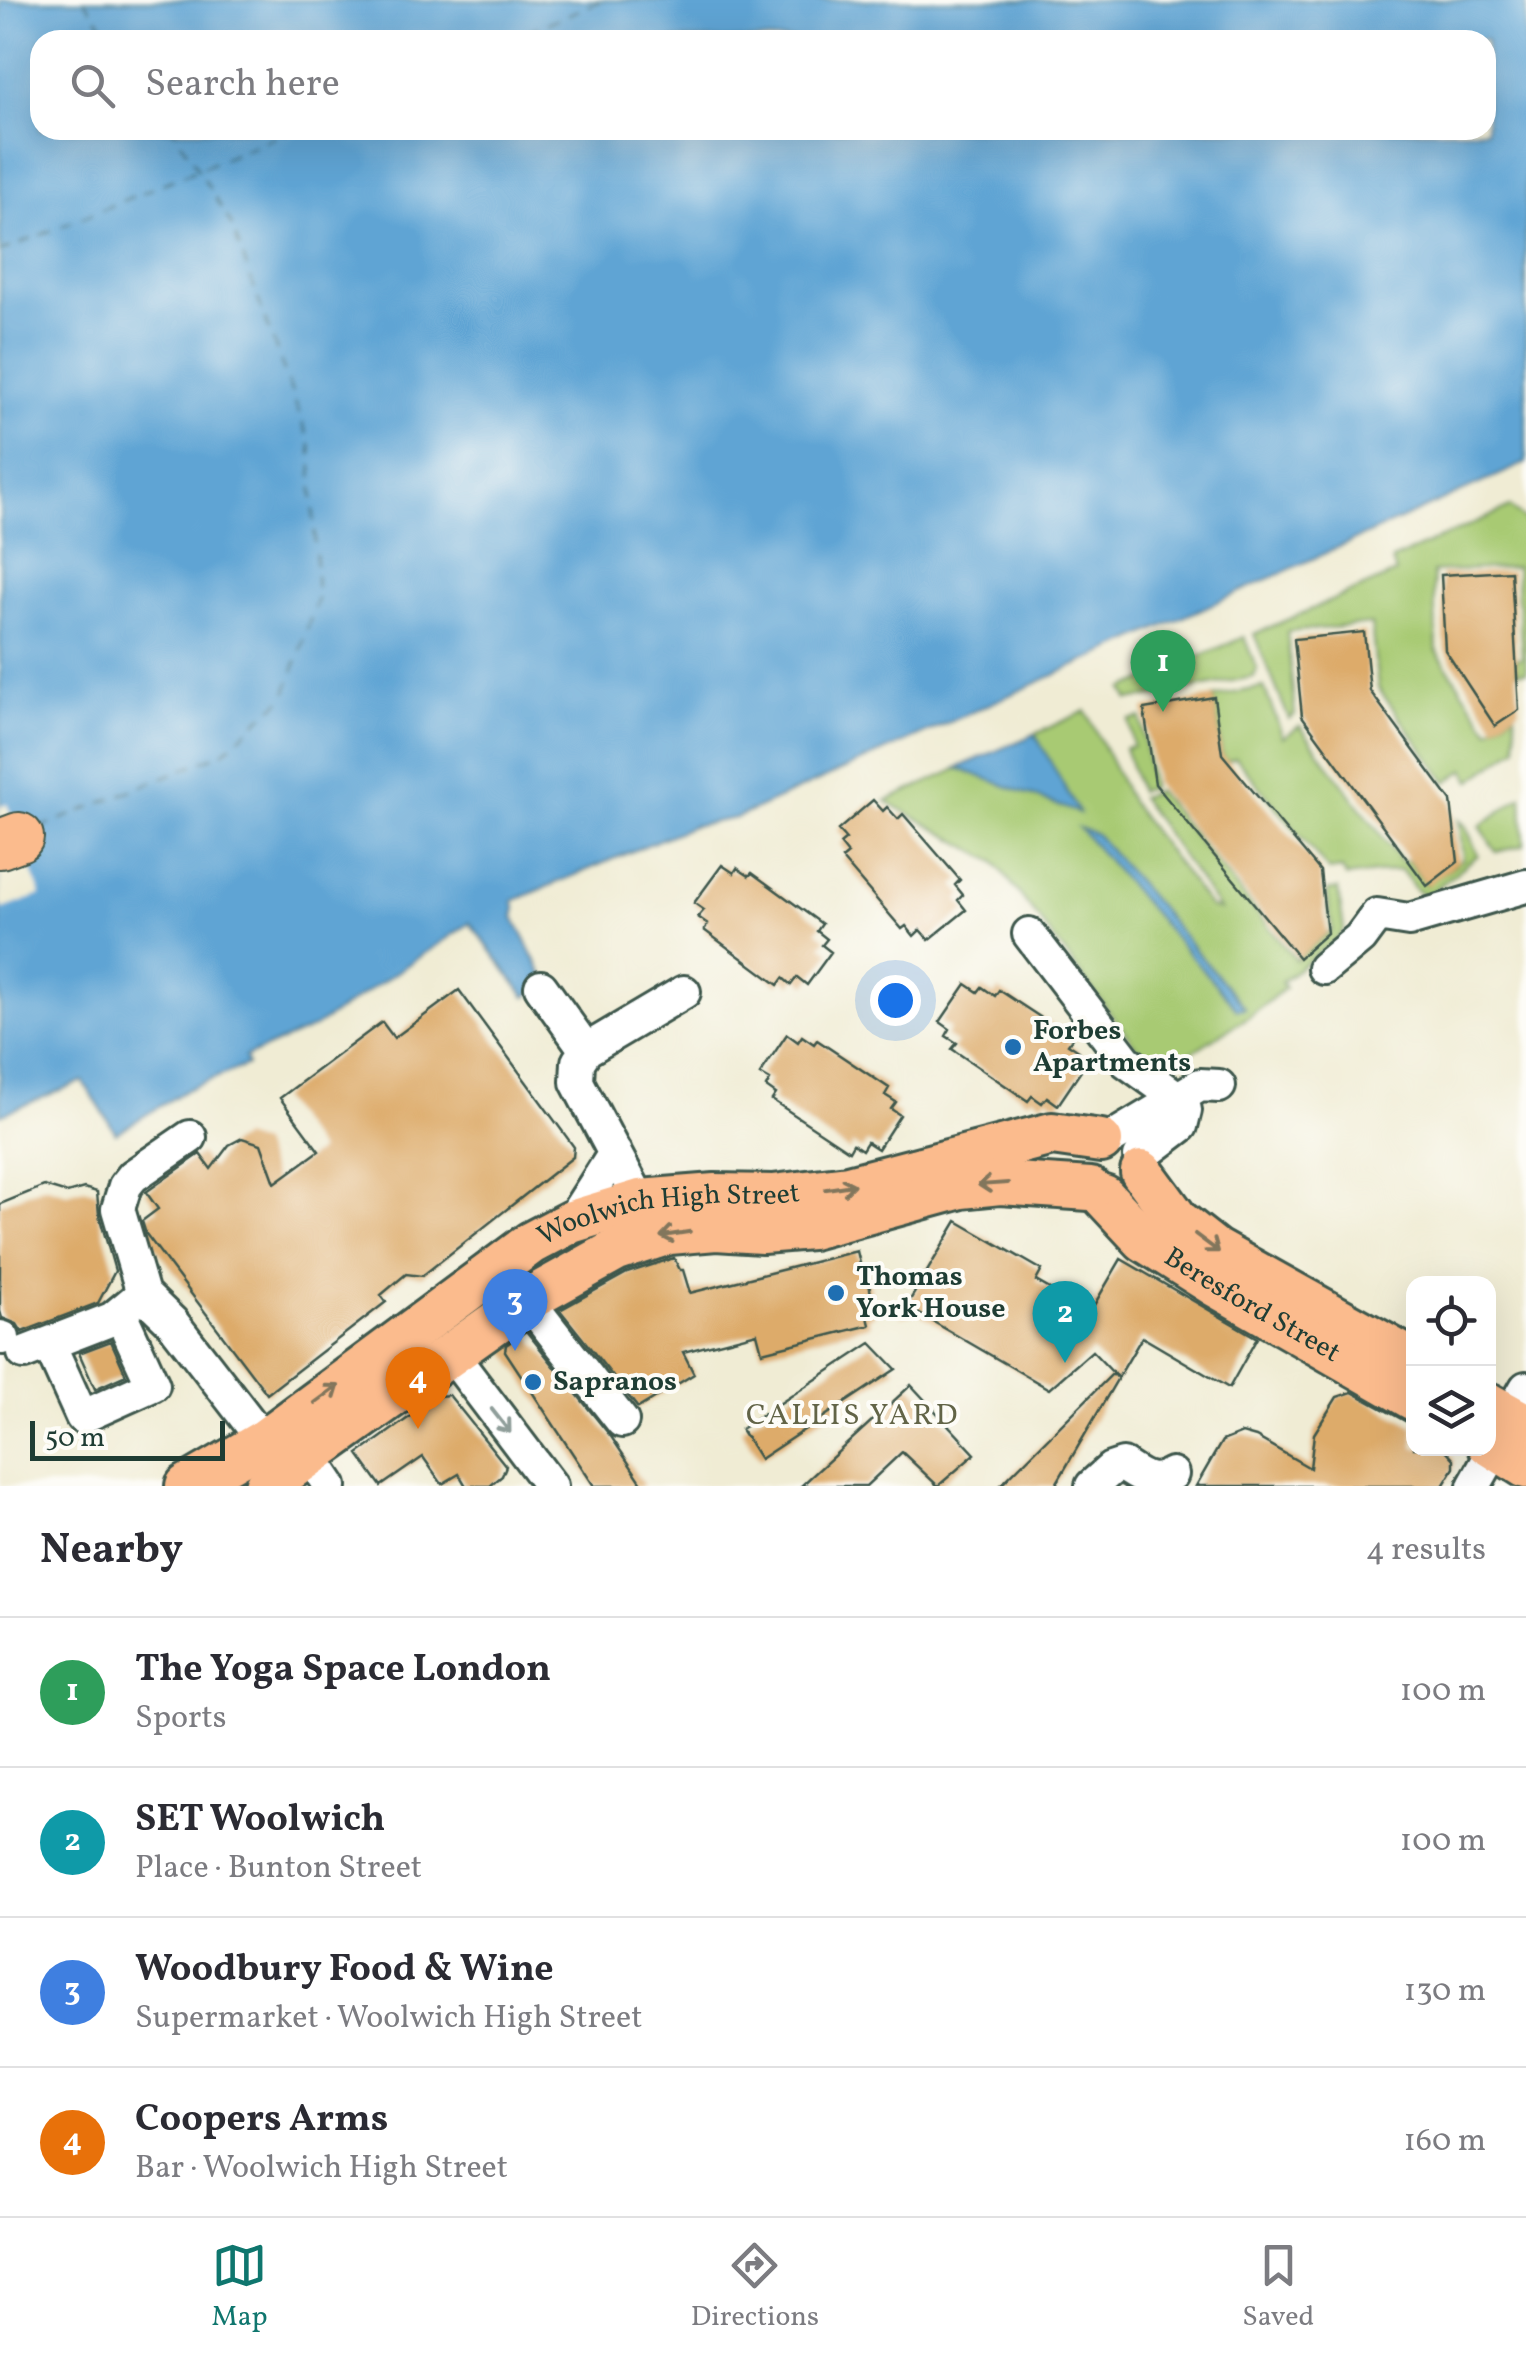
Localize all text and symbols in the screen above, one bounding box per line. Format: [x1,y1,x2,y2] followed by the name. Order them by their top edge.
[30,30,1496,140] search box
[65,58,120,113] icon: search
[145,59,340,112] text: Search here
[1130,630,1196,712] pin: 1
[870,975,921,1026] your location
[1033,1012,1191,1083] place label: Forbes Apartments
[1002,1036,1024,1058] marker: Forbes Apartments
[530,1173,802,1256] street label: Woolwich High Street
[978,1175,1010,1194] one-way arrow
[823,1177,855,1196] one-way arrow
[659,1225,691,1244] one-way arrow
[1193,1233,1220,1254] one-way arrow
[1156,1238,1348,1372] street label: Beresford Street
[856,1258,1006,1329] place label: Thomas York House
[482,1268,548,1351] pin: 3
[1406,1276,1496,1456] map controls
[1406,1276,1496,1366] button: locate
[1032,1280,1098,1363] pin: 2
[825,1282,847,1304] marker: Thomas York House
[386,1346,450,1429] pin: 4
[553,1363,677,1402] place label: Sapranos
[1406,1366,1496,1456] button: layers
[522,1371,544,1393] marker: Sapranos
[313,1384,340,1405] one-way arrow
[746,1395,960,1437] district label: CALLIS YARD
[491,1407,512,1434] one-way arrow
[30,1416,225,1460] scale bar
[45,1419,105,1458] text: 50 m
[40,1522,183,1581] text: Nearby
[1366,1529,1486,1573] text: 4 results
[135,1644,551,1697] text: The Yoga Space London
[66,1670,79,1714] text: 1
[1400,1670,1486,1714] text: 100 m
[135,1697,226,1741] text: Sports
[135,1794,385,1847] text: SET Woolwich
[64,1820,81,1864] text: 2
[1400,1820,1486,1864] text: 100 m
[135,1847,422,1891] text: Place · Bunton Street
[135,1944,554,1997] text: Woodbury Food & Wine
[64,1970,81,2014] text: 3
[1404,1970,1486,2014] text: 130 m
[135,1997,642,2041] text: Supermarket · Woolwich High Street
[135,2094,388,2147] text: Coopers Arms
[63,2120,82,2164] text: 4
[1403,2120,1486,2164] text: 160 m
[135,2147,508,2191] text: Bar · Woolwich High Street
[212,2238,268,2337] tab: Map
[691,2238,819,2337] tab: Directions
[1242,2238,1314,2337] tab: Saved

